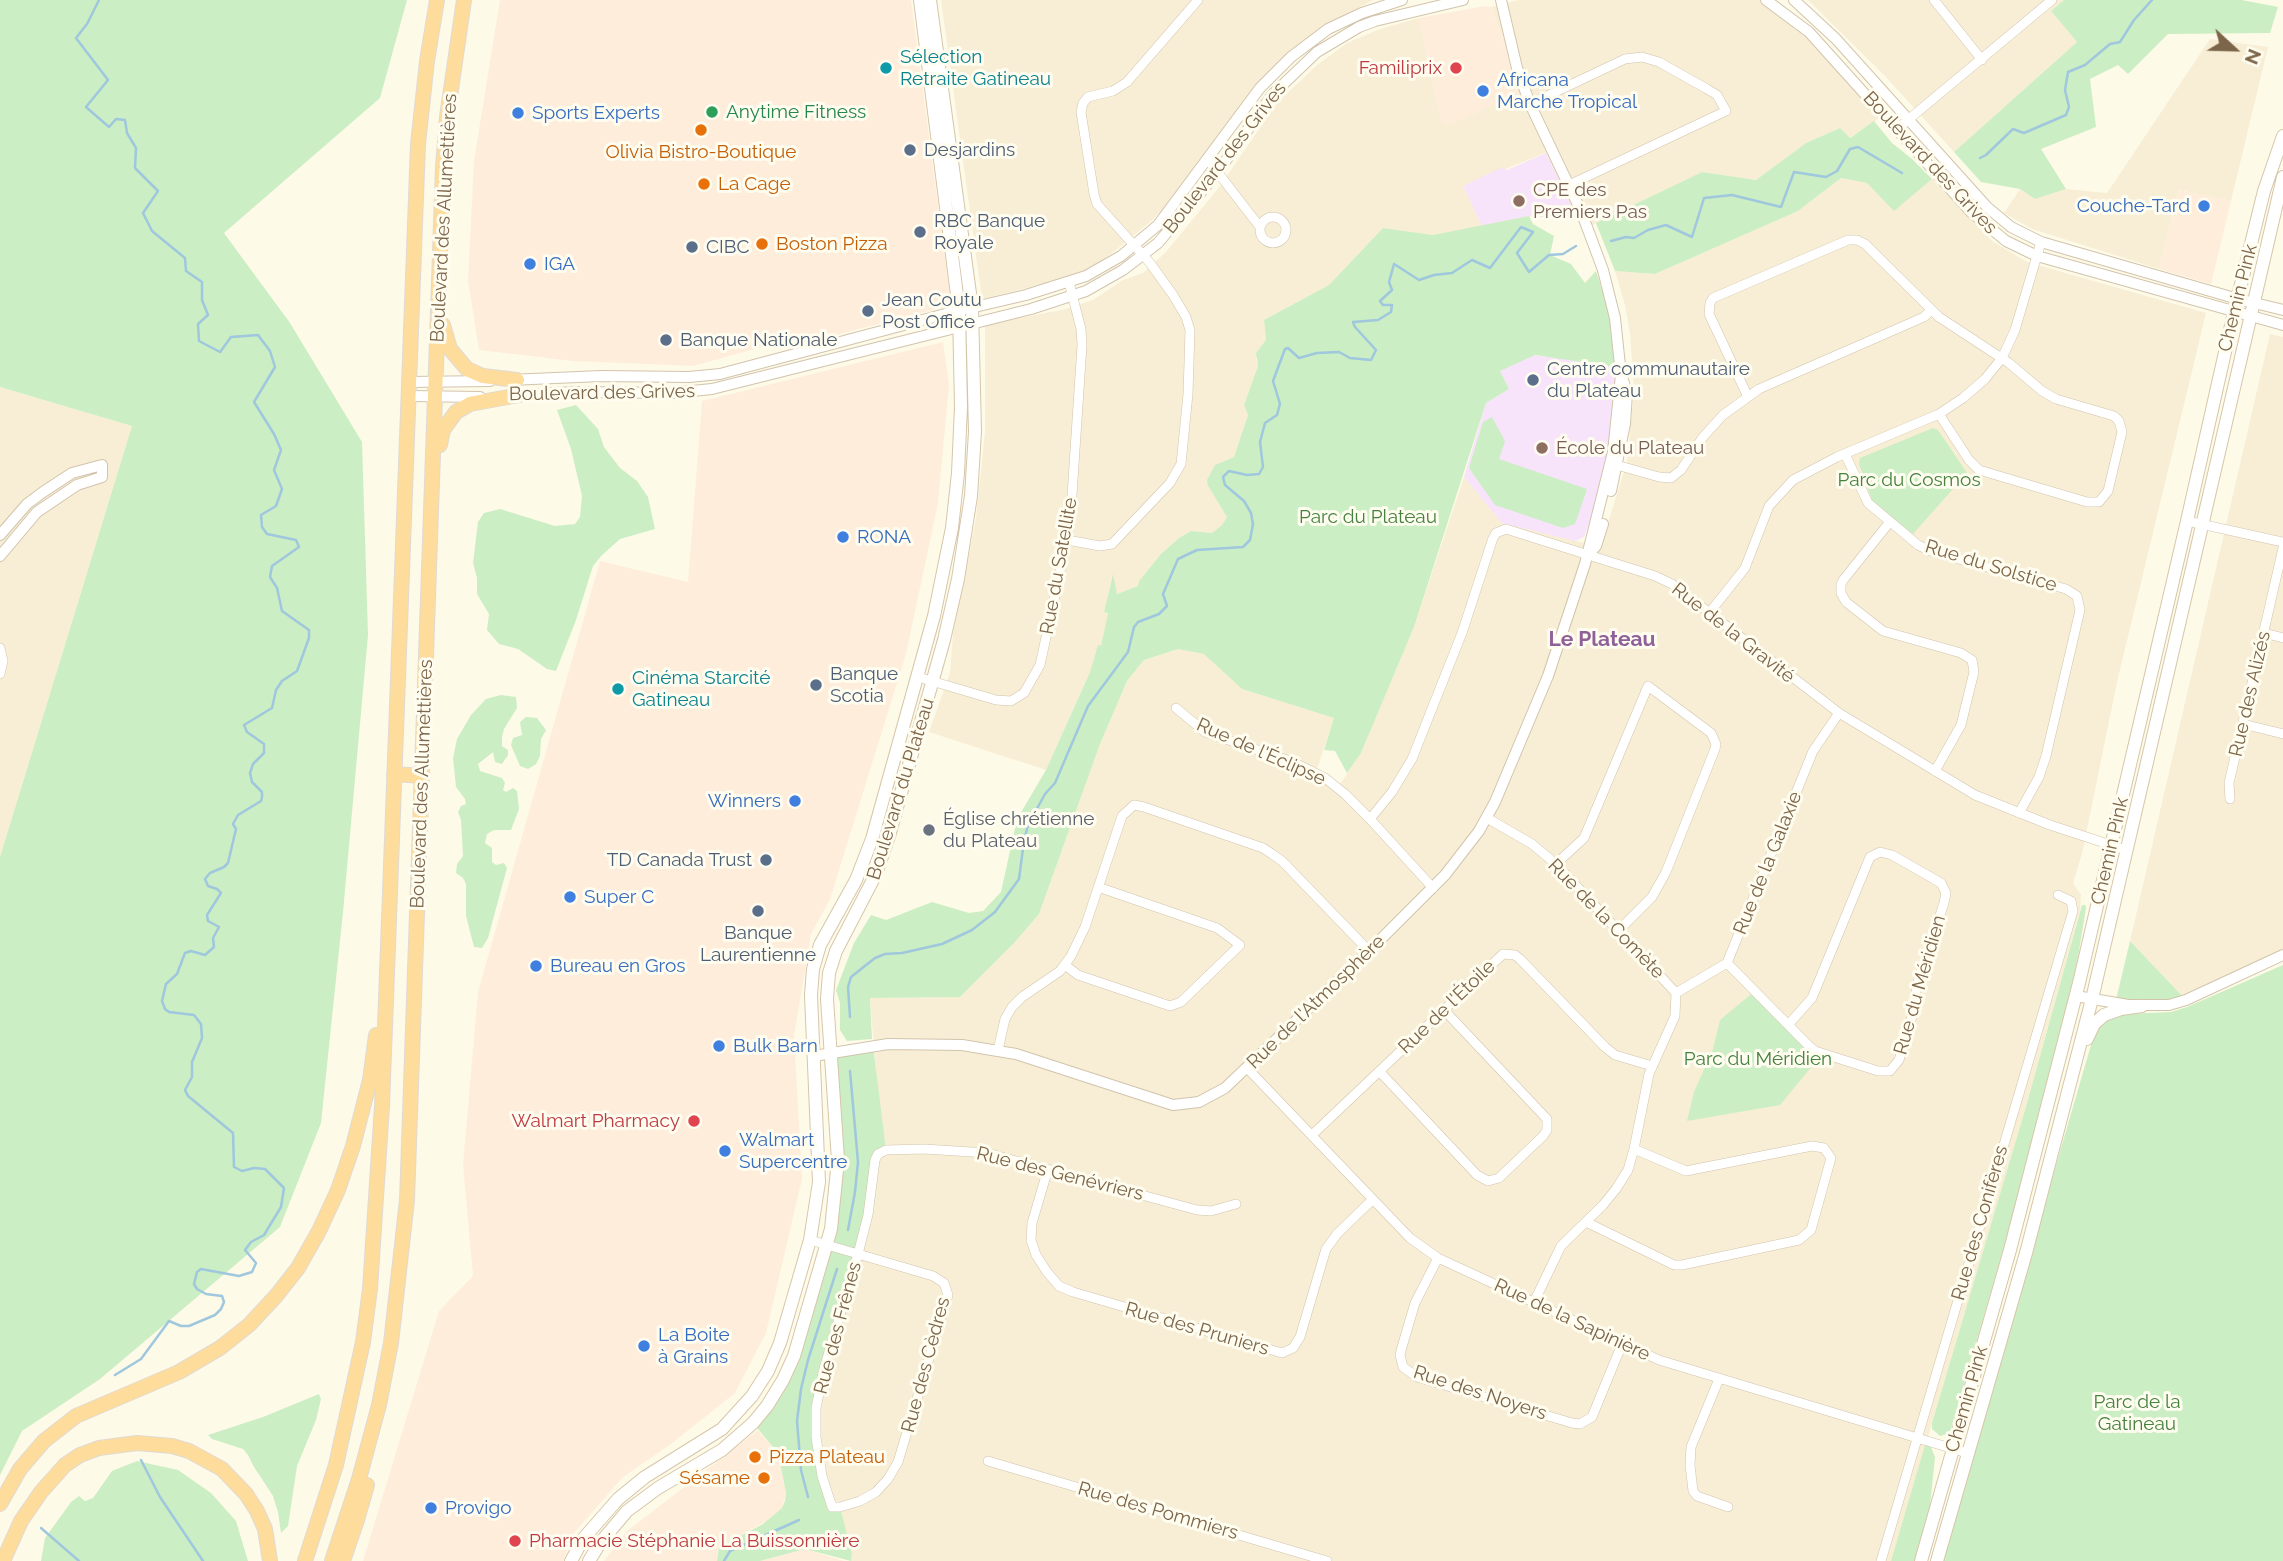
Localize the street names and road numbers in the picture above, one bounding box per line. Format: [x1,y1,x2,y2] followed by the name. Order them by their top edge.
[1159,78,1291,238] street label: Boulevard des Grives
[1858,87,2002,239] street label: Boulevard des Grives
[426,93,462,343] street label: Boulevard des Allumettières
[2214,242,2262,354] street label: Chemin Pink
[509,380,695,406] street label: Boulevard des Grives
[1036,496,1082,636] street label: Rue du Satellite
[1922,535,2060,597] street label: Rue du Solstice
[1667,578,1799,688] street label: Rue de la Gravité
[2224,629,2276,759] street label: Rue des Alizés
[406,659,438,909] street label: Boulevard des Allumettières
[862,695,940,883] street label: Boulevard du Plateau
[1193,713,1329,791] street label: Rue de l'Éclipse
[1729,788,1807,938] street label: Rue de la Galaxie
[2087,795,2133,907] street label: Chemin Pink
[1543,854,1669,984] street label: Rue de la Comète
[1889,913,1951,1057] street label: Rue du Méridien
[1242,930,1390,1074] street label: Rue de l'Atmosphère
[1394,955,1500,1059] street label: Rue de l'Étoile
[974,1142,1146,1206] street label: Rue des Genévriers
[1947,1143,2013,1303] street label: Rue des Conifères
[809,1259,867,1397] street label: Rue des Frênes
[1490,1274,1654,1366] street label: Rue de la Sapinière
[897,1295,955,1435] street label: Rue des Cèdres
[1122,1298,1272,1360] street label: Rue des Pruniers
[1941,1343,1993,1455] street label: Chemin Pink
[1410,1361,1550,1425] street label: Rue des Noyers
[1075,1477,1241,1545] street label: Rue des Pommiers

